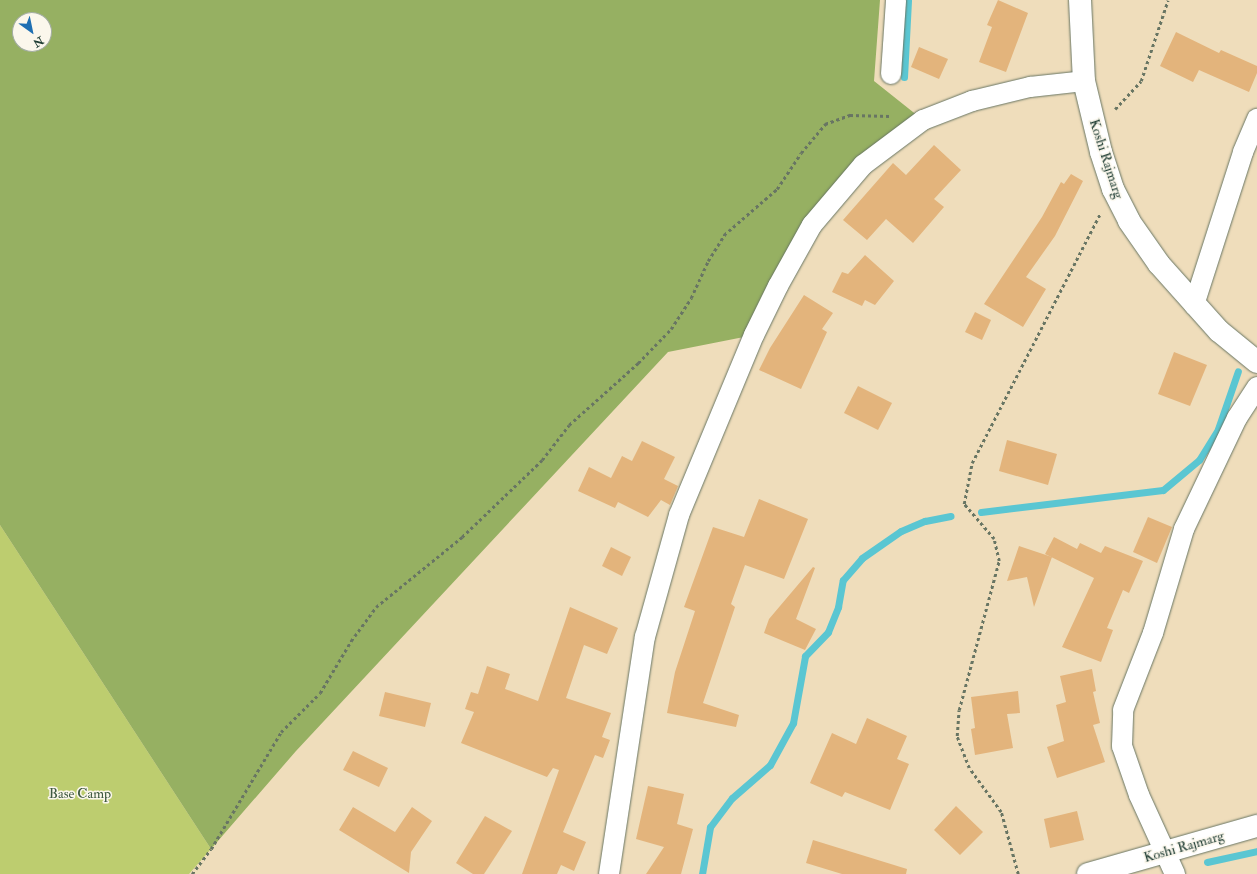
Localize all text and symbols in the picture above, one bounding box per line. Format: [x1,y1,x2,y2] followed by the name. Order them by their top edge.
[12,12,52,52] north arrow
[31,34,46,50] text: N
[1085,117,1127,201] street label: Koshi Rajmarg
[49,786,111,802] park label: Base Camp
[1142,828,1226,866] street label: Koshi Rajmarg

